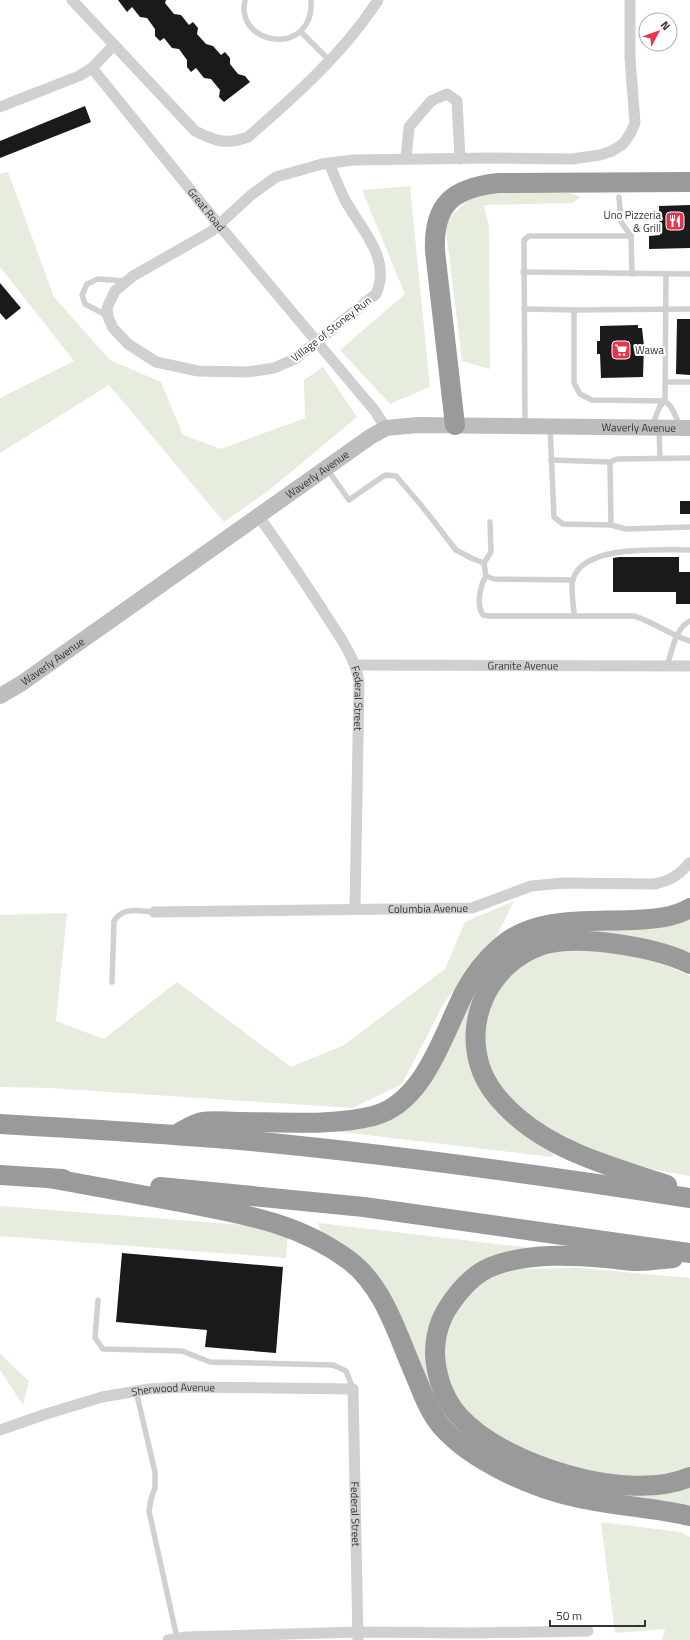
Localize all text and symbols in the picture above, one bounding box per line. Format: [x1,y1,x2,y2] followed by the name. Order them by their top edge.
[638,12,678,52] north arrow
[657,17,674,34] text: N
[184,184,229,235] street label: Great Road
[604,207,661,236] place label: Uno Pizzeria & Grill
[664,210,686,232] restaurant icon: Uno Pizzeria & Grill
[287,292,375,365] street label: Village of Stoney Run
[610,339,632,361] supermarket icon: Wawa
[635,342,664,358] place label: Wawa
[601,419,676,436] street label: Waverly Avenue
[282,446,352,502] street label: Waverly Avenue
[18,633,88,689] street label: Waverly Avenue
[488,657,559,674] street label: Granite Avenue
[347,663,367,731] street label: Federal Street
[388,900,468,917] street label: Columbia Avenue
[130,1379,216,1400] street label: Sherwood Avenue
[347,1481,364,1547] street label: Federal Street
[550,1602,645,1628] scale bar
[556,1606,582,1625] text: 50 m

